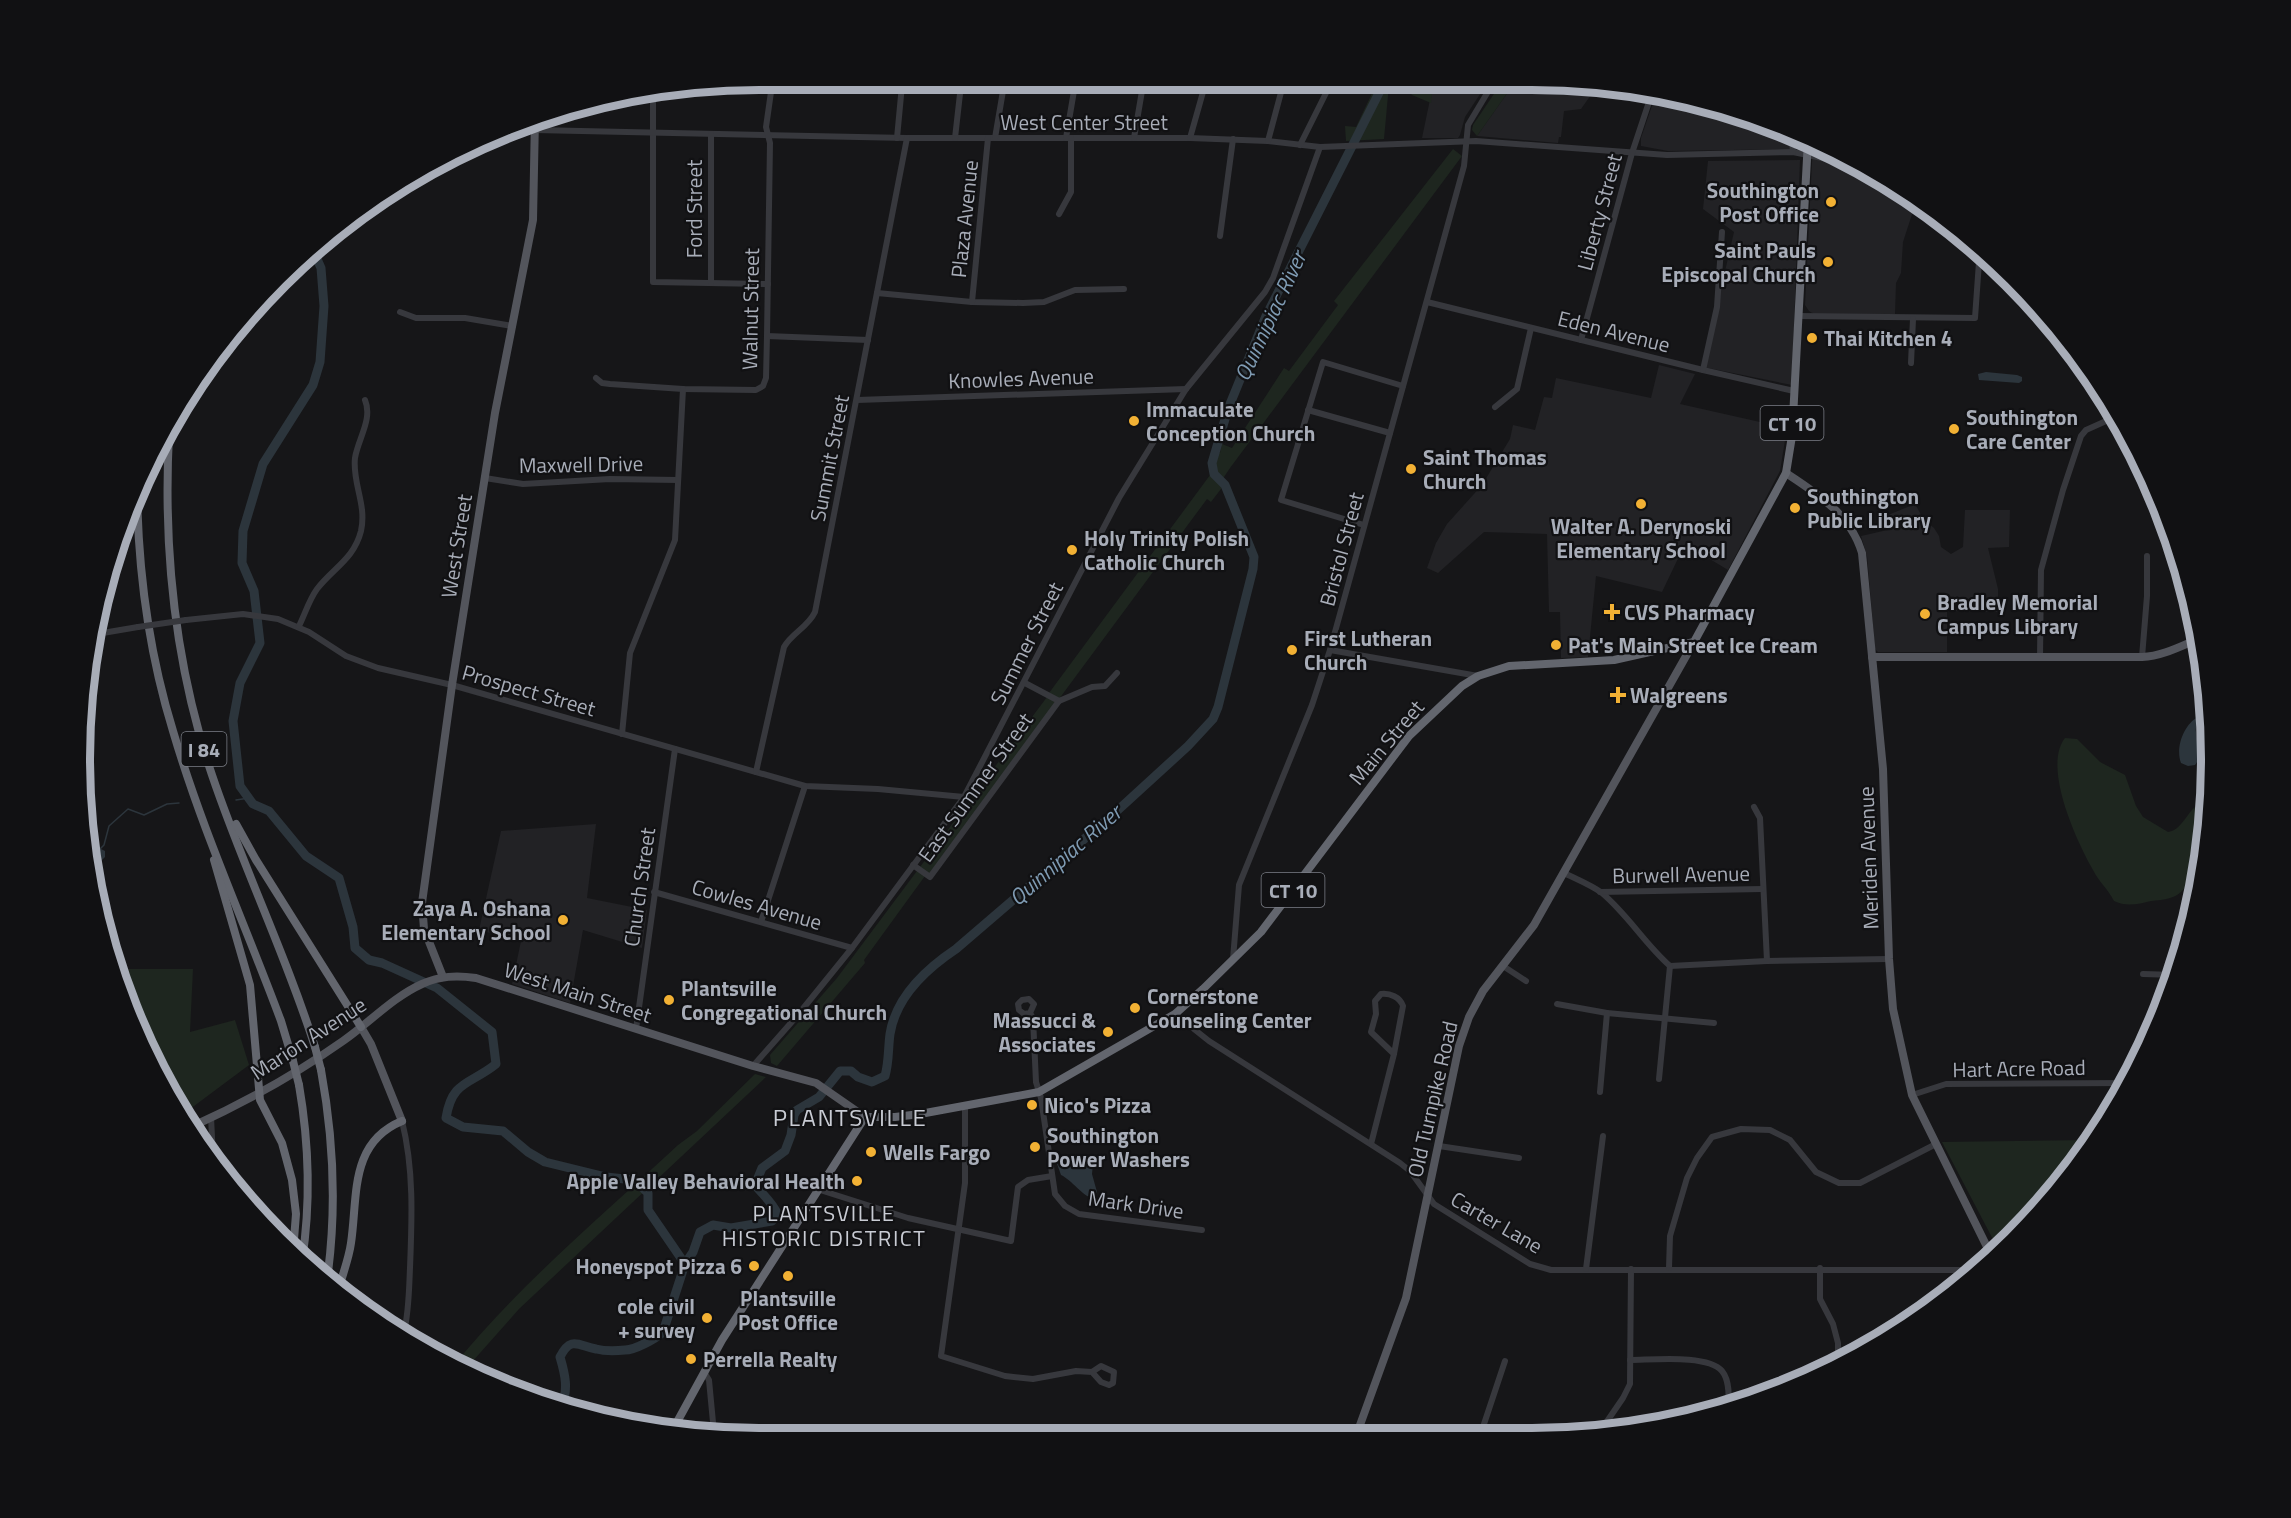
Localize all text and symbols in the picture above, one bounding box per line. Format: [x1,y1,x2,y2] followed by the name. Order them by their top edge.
[1000,106,1168,138] street label: West Center Street
[1568,149,1630,274] street label: Liberty Street
[678,159,710,258] street label: Ford Street
[942,159,986,279] street label: Plaza Avenue
[1707,174,1819,230] place label: Southington Post Office
[1824,195,1838,209] marker: Southington Post Office
[1661,234,1816,290] place label: Saint Pauls Episcopal Church
[1225,243,1316,387] water label: Quinnipiac River
[733,247,767,370] street label: Walnut Street
[1821,255,1835,269] marker: Saint Pauls Episcopal Church
[1554,302,1674,360] street label: Eden Avenue
[1824,322,1953,354] place label: Thai Kitchen 4
[1805,331,1819,345] marker: Thai Kitchen 4
[948,359,1094,397] street label: Knowles Avenue
[801,391,857,524] street label: Summit Street
[1146,393,1315,449] place label: Immaculate Conception Church
[1966,401,2078,457] place label: Southington Care Center
[1760,406,1824,440] road number: CT 10
[1127,414,1141,428] marker: Immaculate Conception Church
[1947,422,1961,436] marker: Southington Care Center
[1423,441,1547,497] place label: Saint Thomas Church
[519,447,643,481] street label: Maxwell Drive
[1404,462,1418,476] marker: Saint Thomas Church
[1807,480,1932,536] place label: Southington Public Library
[1310,488,1372,609] street label: Bristol Street
[432,491,480,600] street label: West Street
[1634,497,1648,511] marker: Walter A. Derynoski Elementary School
[1788,501,1802,515] marker: Southington Public Library
[1551,510,1731,566] place label: Walter A. Derynoski Elementary School
[1084,522,1249,578] place label: Holy Trinity Polish Catholic Church
[1065,543,1079,557] marker: Holy Trinity Polish Catholic Church
[981,575,1071,710] street label: Summer Street
[1937,586,2098,642] place label: Bradley Memorial Campus Library
[1624,596,1755,628] place label: CVS Pharmacy
[1605,605,1619,619] marker: CVS Pharmacy
[1918,607,1932,621] marker: Bradley Memorial Campus Library
[1304,622,1432,678] place label: First Lutheran Church
[1568,629,1818,661] place label: Pat's Main Street Ice Cream
[1549,638,1563,652] marker: Pat's Main Street Ice Cream
[1285,643,1299,657] marker: First Lutheran Church
[459,656,600,724] street label: Prospect Street
[1630,679,1728,711] place label: Walgreens
[1611,688,1625,702] marker: Walgreens
[1341,692,1432,792] street label: Main Street
[910,705,1041,868] street label: East Summer Street
[182,732,226,766] road number: I 84
[1850,786,1886,930] street label: Meriden Avenue
[1001,794,1131,914] water label: Quinnipiac River
[615,825,663,949] street label: Church Street
[1612,857,1750,891] street label: Burwell Avenue
[688,870,826,938] street label: Cowles Avenue
[1262,873,1324,907] road number: CT 10
[381,892,551,948] place label: Zaya A. Oshana Elementary School
[556,913,570,927] marker: Zaya A. Oshana Elementary School
[500,953,656,1031] street label: West Main Street
[681,972,887,1028] place label: Plantsville Congregational Church
[1147,980,1312,1036] place label: Cornerstone Counseling Center
[244,988,372,1088] street label: Marion Avenue
[662,993,676,1007] marker: Plantsville Congregational Church
[1128,1001,1142,1015] marker: Cornerstone Counseling Center
[992,1004,1096,1060] place label: Massucci & Associates
[1398,1018,1466,1180] street label: Old Turnpike Road
[1101,1025,1115,1039] marker: Massucci & Associates
[1952,1051,2086,1085] street label: Hart Acre Road
[1044,1089,1152,1121] place label: Nico's Pizza
[1025,1098,1039,1112] marker: Nico's Pizza
[773,1099,927,1135] district label: PLANTSVILLE
[1047,1119,1190,1175] place label: Southington Power Washers
[883,1136,990,1168] place label: Wells Fargo
[1028,1140,1042,1154] marker: Southington Power Washers
[864,1145,878,1159] marker: Wells Fargo
[567,1165,845,1197] place label: Apple Valley Behavioral Health
[850,1174,864,1188] marker: Apple Valley Behavioral Health
[1086,1181,1186,1227] street label: Mark Drive
[1445,1183,1549,1261] street label: Carter Lane
[722,1196,926,1255] district label: PLANTSVILLE HISTORIC DISTRICT
[575,1250,742,1282] place label: Honeyspot Pizza 6
[747,1259,761,1273] marker: Honeyspot Pizza 6
[781,1269,795,1283] marker: Plantsville Post Office
[738,1282,838,1338] place label: Plantsville Post Office
[617,1290,695,1346] place label: cole civil + survey
[700,1311,714,1325] marker: cole civil + survey
[703,1343,838,1375] place label: Perrella Realty
[684,1352,698,1366] marker: Perrella Realty

